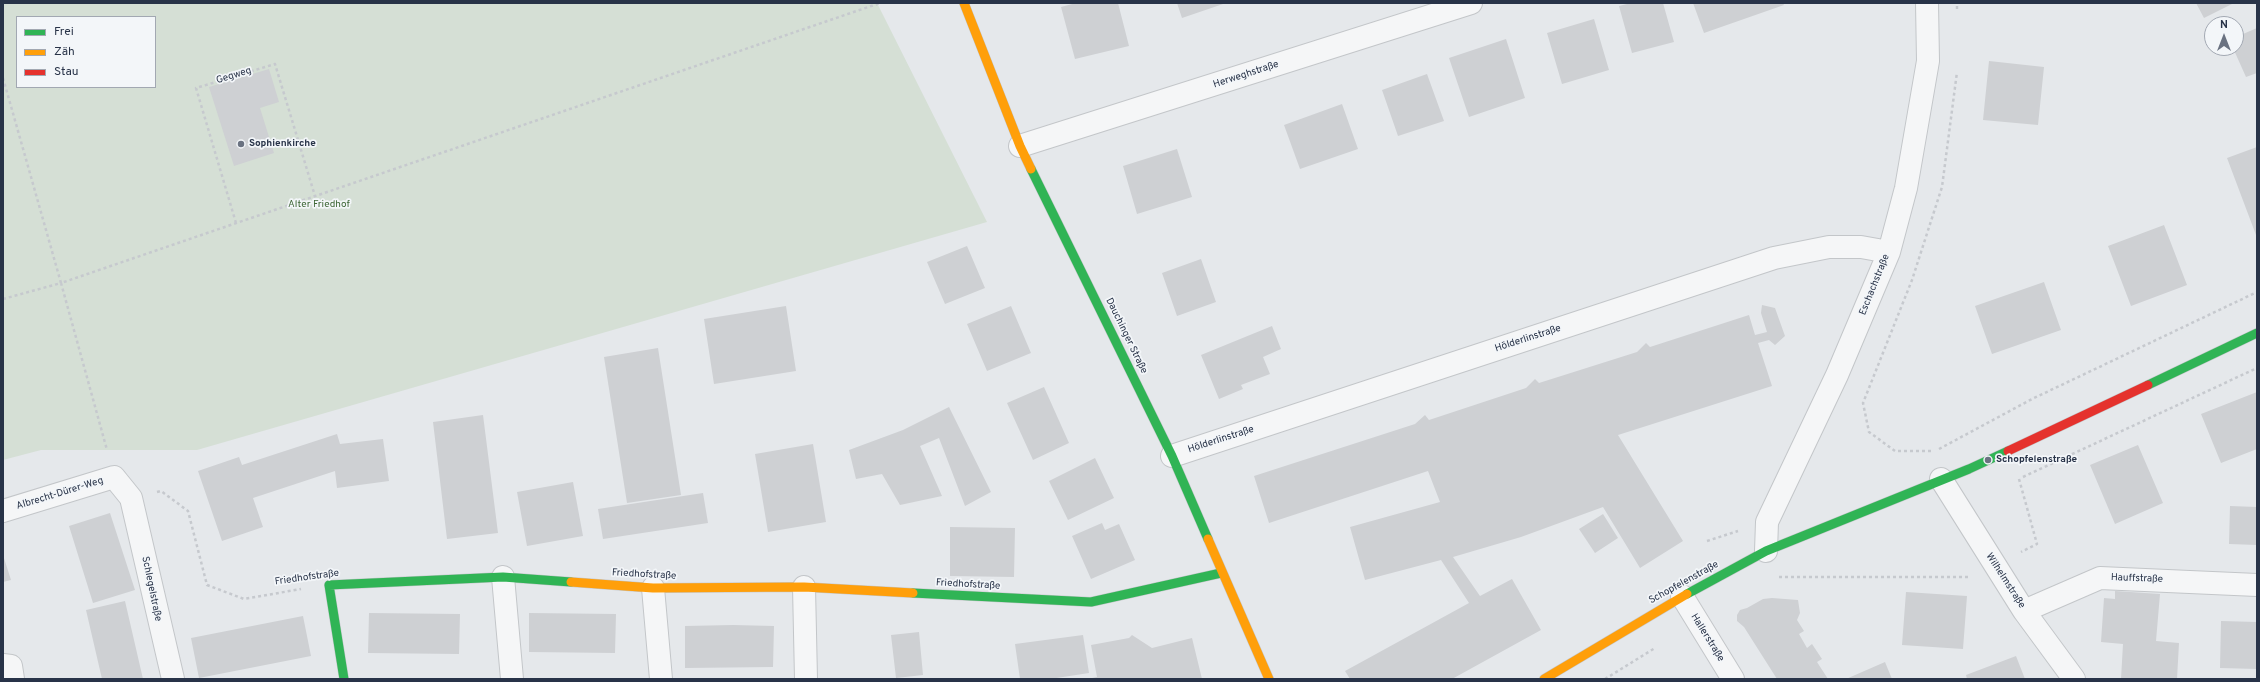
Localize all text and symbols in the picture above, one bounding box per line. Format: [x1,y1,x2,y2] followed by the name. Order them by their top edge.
[16,16,156,88] legend
[2204,16,2244,56] north arrow
[2220,18,2228,32] text: N
[54,24,74,40] text: Frei
[54,44,75,60] text: Zäh
[1212,59,1280,91] street label: Herweghstraße
[54,64,79,80] text: Stau
[215,65,253,87] street label: Gegweg
[249,138,316,150] place label: Sophienkirche
[236,139,246,149] marker: Sophienkirche
[288,199,350,211] park label: Alter Friedhof
[1857,253,1893,317] street label: Eschachstraße
[1102,296,1150,376] street label: Dauchinger Straße
[1493,323,1563,355] street label: Hölderlinstraße
[1186,424,1256,456] street label: Hölderlinstraße
[1996,454,2077,466] place label: Schopfelenstraße
[1983,455,1993,465] marker: Schopfelenstraße
[15,475,105,513] street label: Albrecht-Dürer-Weg
[1983,551,2027,611] street label: Wilhelmstraße
[138,555,164,623] street label: Schlegelstraße
[1647,559,1721,607] street label: Schopfelenstraße
[611,567,677,583] street label: Friedhofstraße
[274,568,340,588] street label: Friedhofstraße
[2111,572,2163,586] street label: Hauffstraße
[935,577,1001,593] street label: Friedhofstraße
[1688,612,1726,664] street label: Hallerstraße

